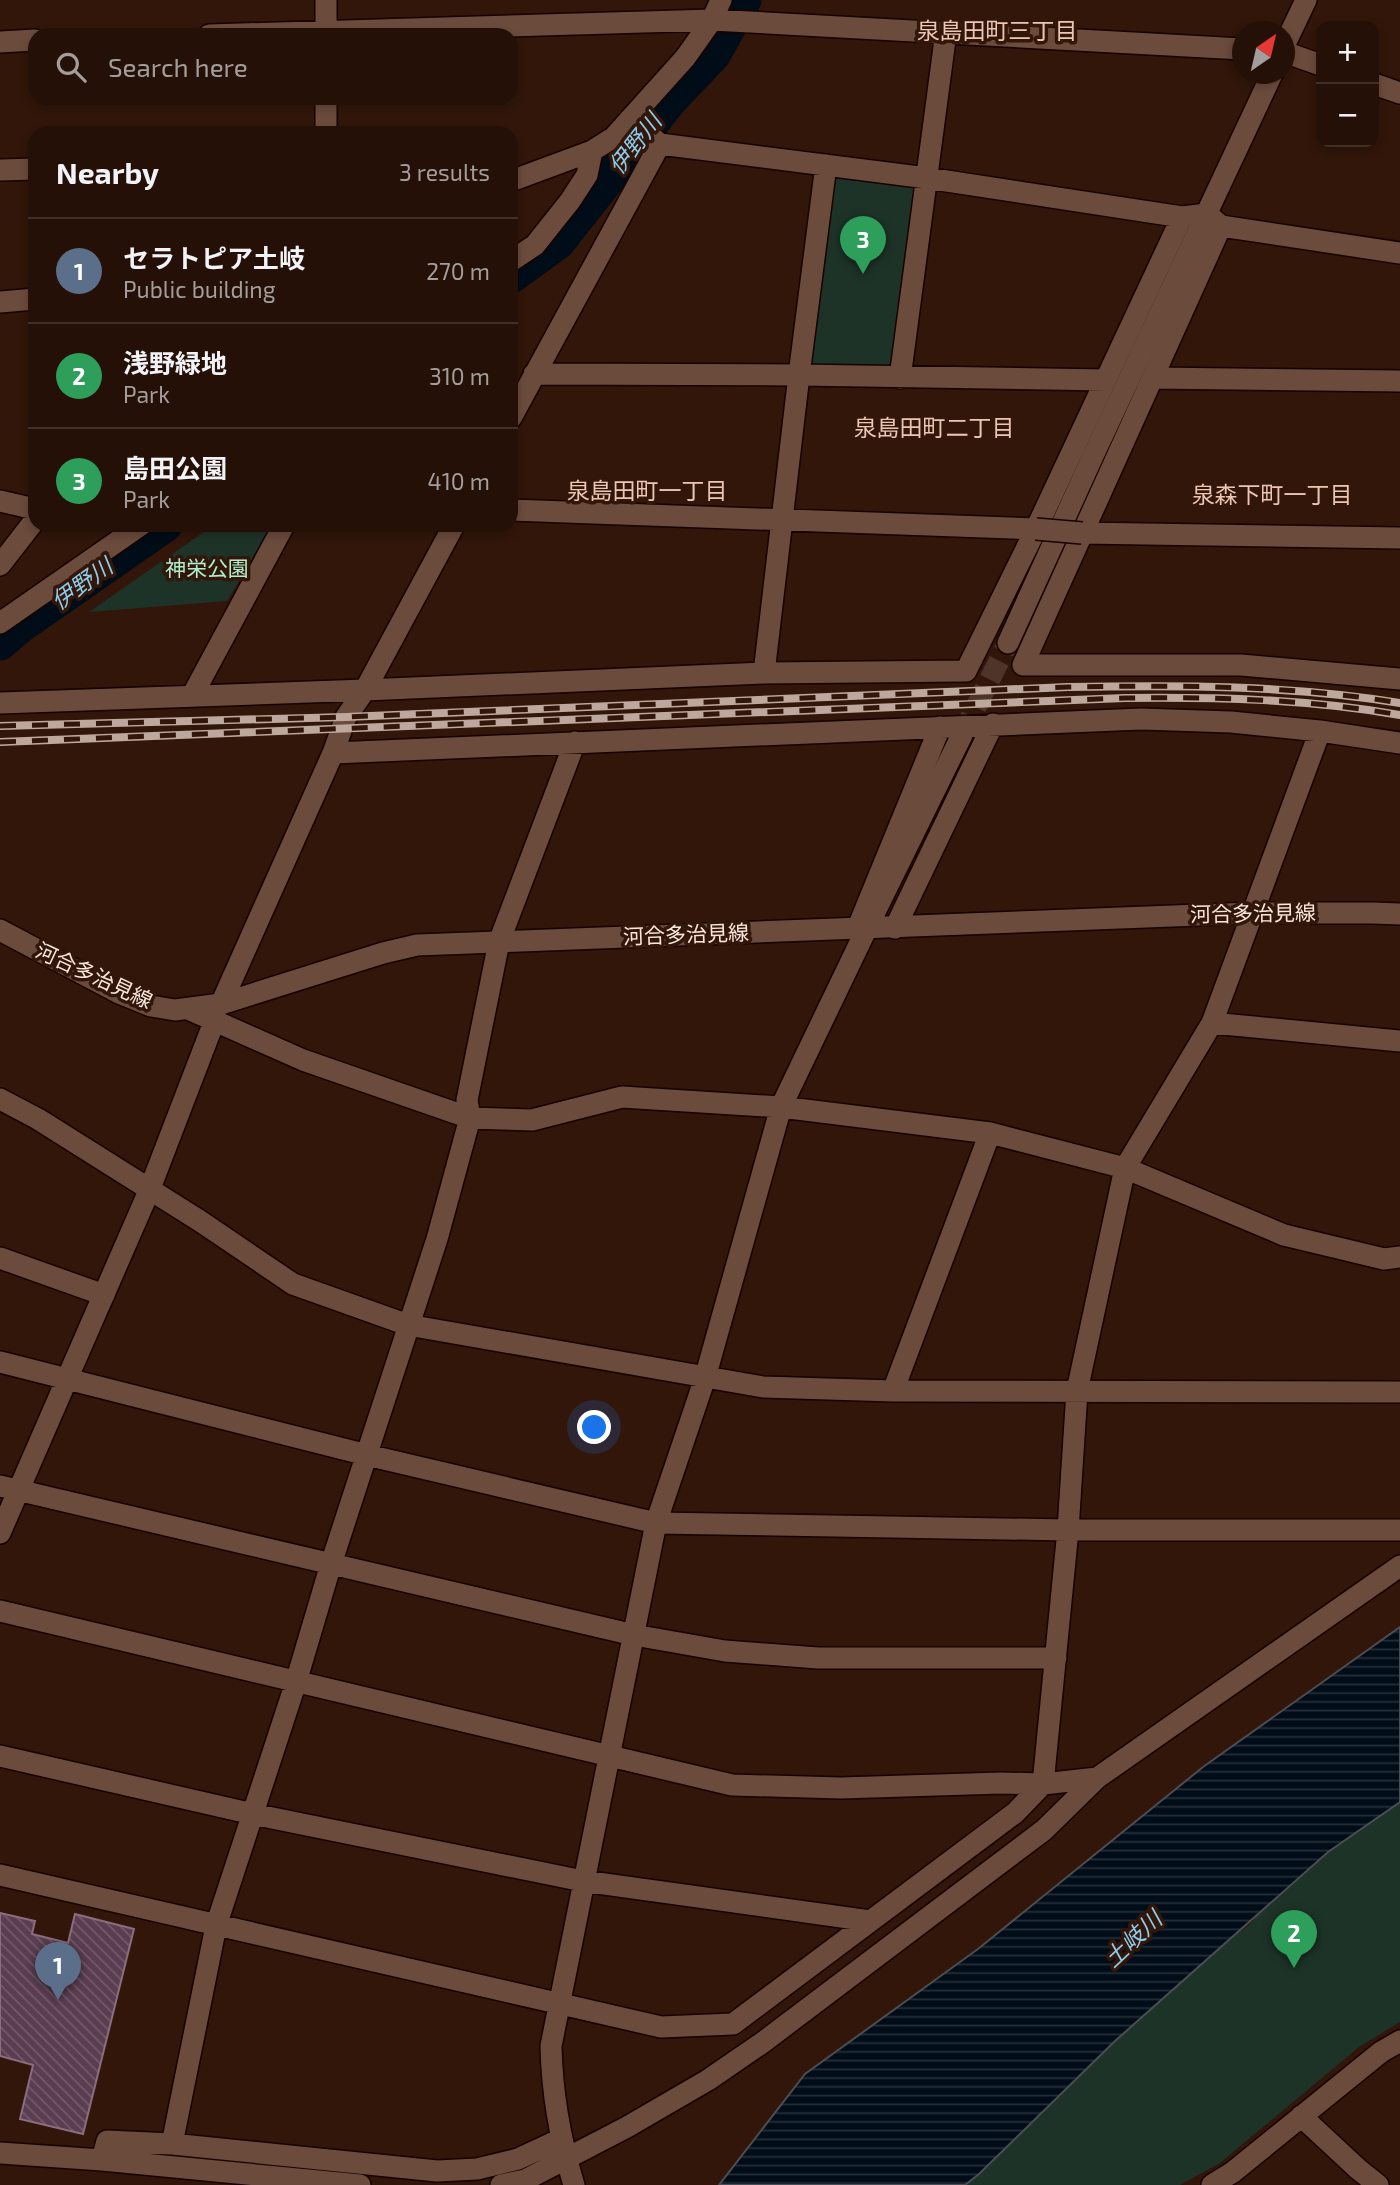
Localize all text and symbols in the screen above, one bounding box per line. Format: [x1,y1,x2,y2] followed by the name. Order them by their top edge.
[917,16,1078,44] district label: 泉島田町三丁目
[1232,21,1295,84] north arrow
[1316,21,1379,147] map controls
[1316,21,1379,84] button: +
[28,28,518,105] search box
[52,48,90,86] icon: search
[108,51,248,82] text: Search here
[1316,84,1379,147] button: −
[602,105,668,179] water label: 伊野川
[56,154,159,190] text: Nearby
[399,158,490,186] text: 3 results
[840,216,886,274] pin: 3
[123,242,305,273] text: セラトピア土岐
[74,257,84,285] text: 1
[426,257,490,285] text: 270 m
[123,275,276,303] text: Public building
[123,347,227,378] text: 浅野緑地
[72,362,86,390] text: 2
[429,362,490,390] text: 310 m
[123,380,170,408] text: Park
[854,413,1015,441] district label: 泉島田町二丁目
[123,452,227,483] text: 島田公園
[72,467,86,495] text: 3
[428,467,490,495] text: 410 m
[567,476,728,504] district label: 泉島田町一丁目
[1192,480,1353,508] district label: 泉森下町一丁目
[123,485,170,513] text: Park
[45,550,120,615] water label: 伊野川
[165,555,249,580] park label: 神栄公園
[1190,899,1316,926] street label: 河合多治見線
[623,919,749,948] street label: 河合多治見線
[32,937,157,1013] street label: 河合多治見線
[577,1410,611,1444] your location
[1098,1902,1169,1972] water label: 土岐川
[1271,1910,1317,1968] pin: 2
[35,1942,81,2000] pin: 1

